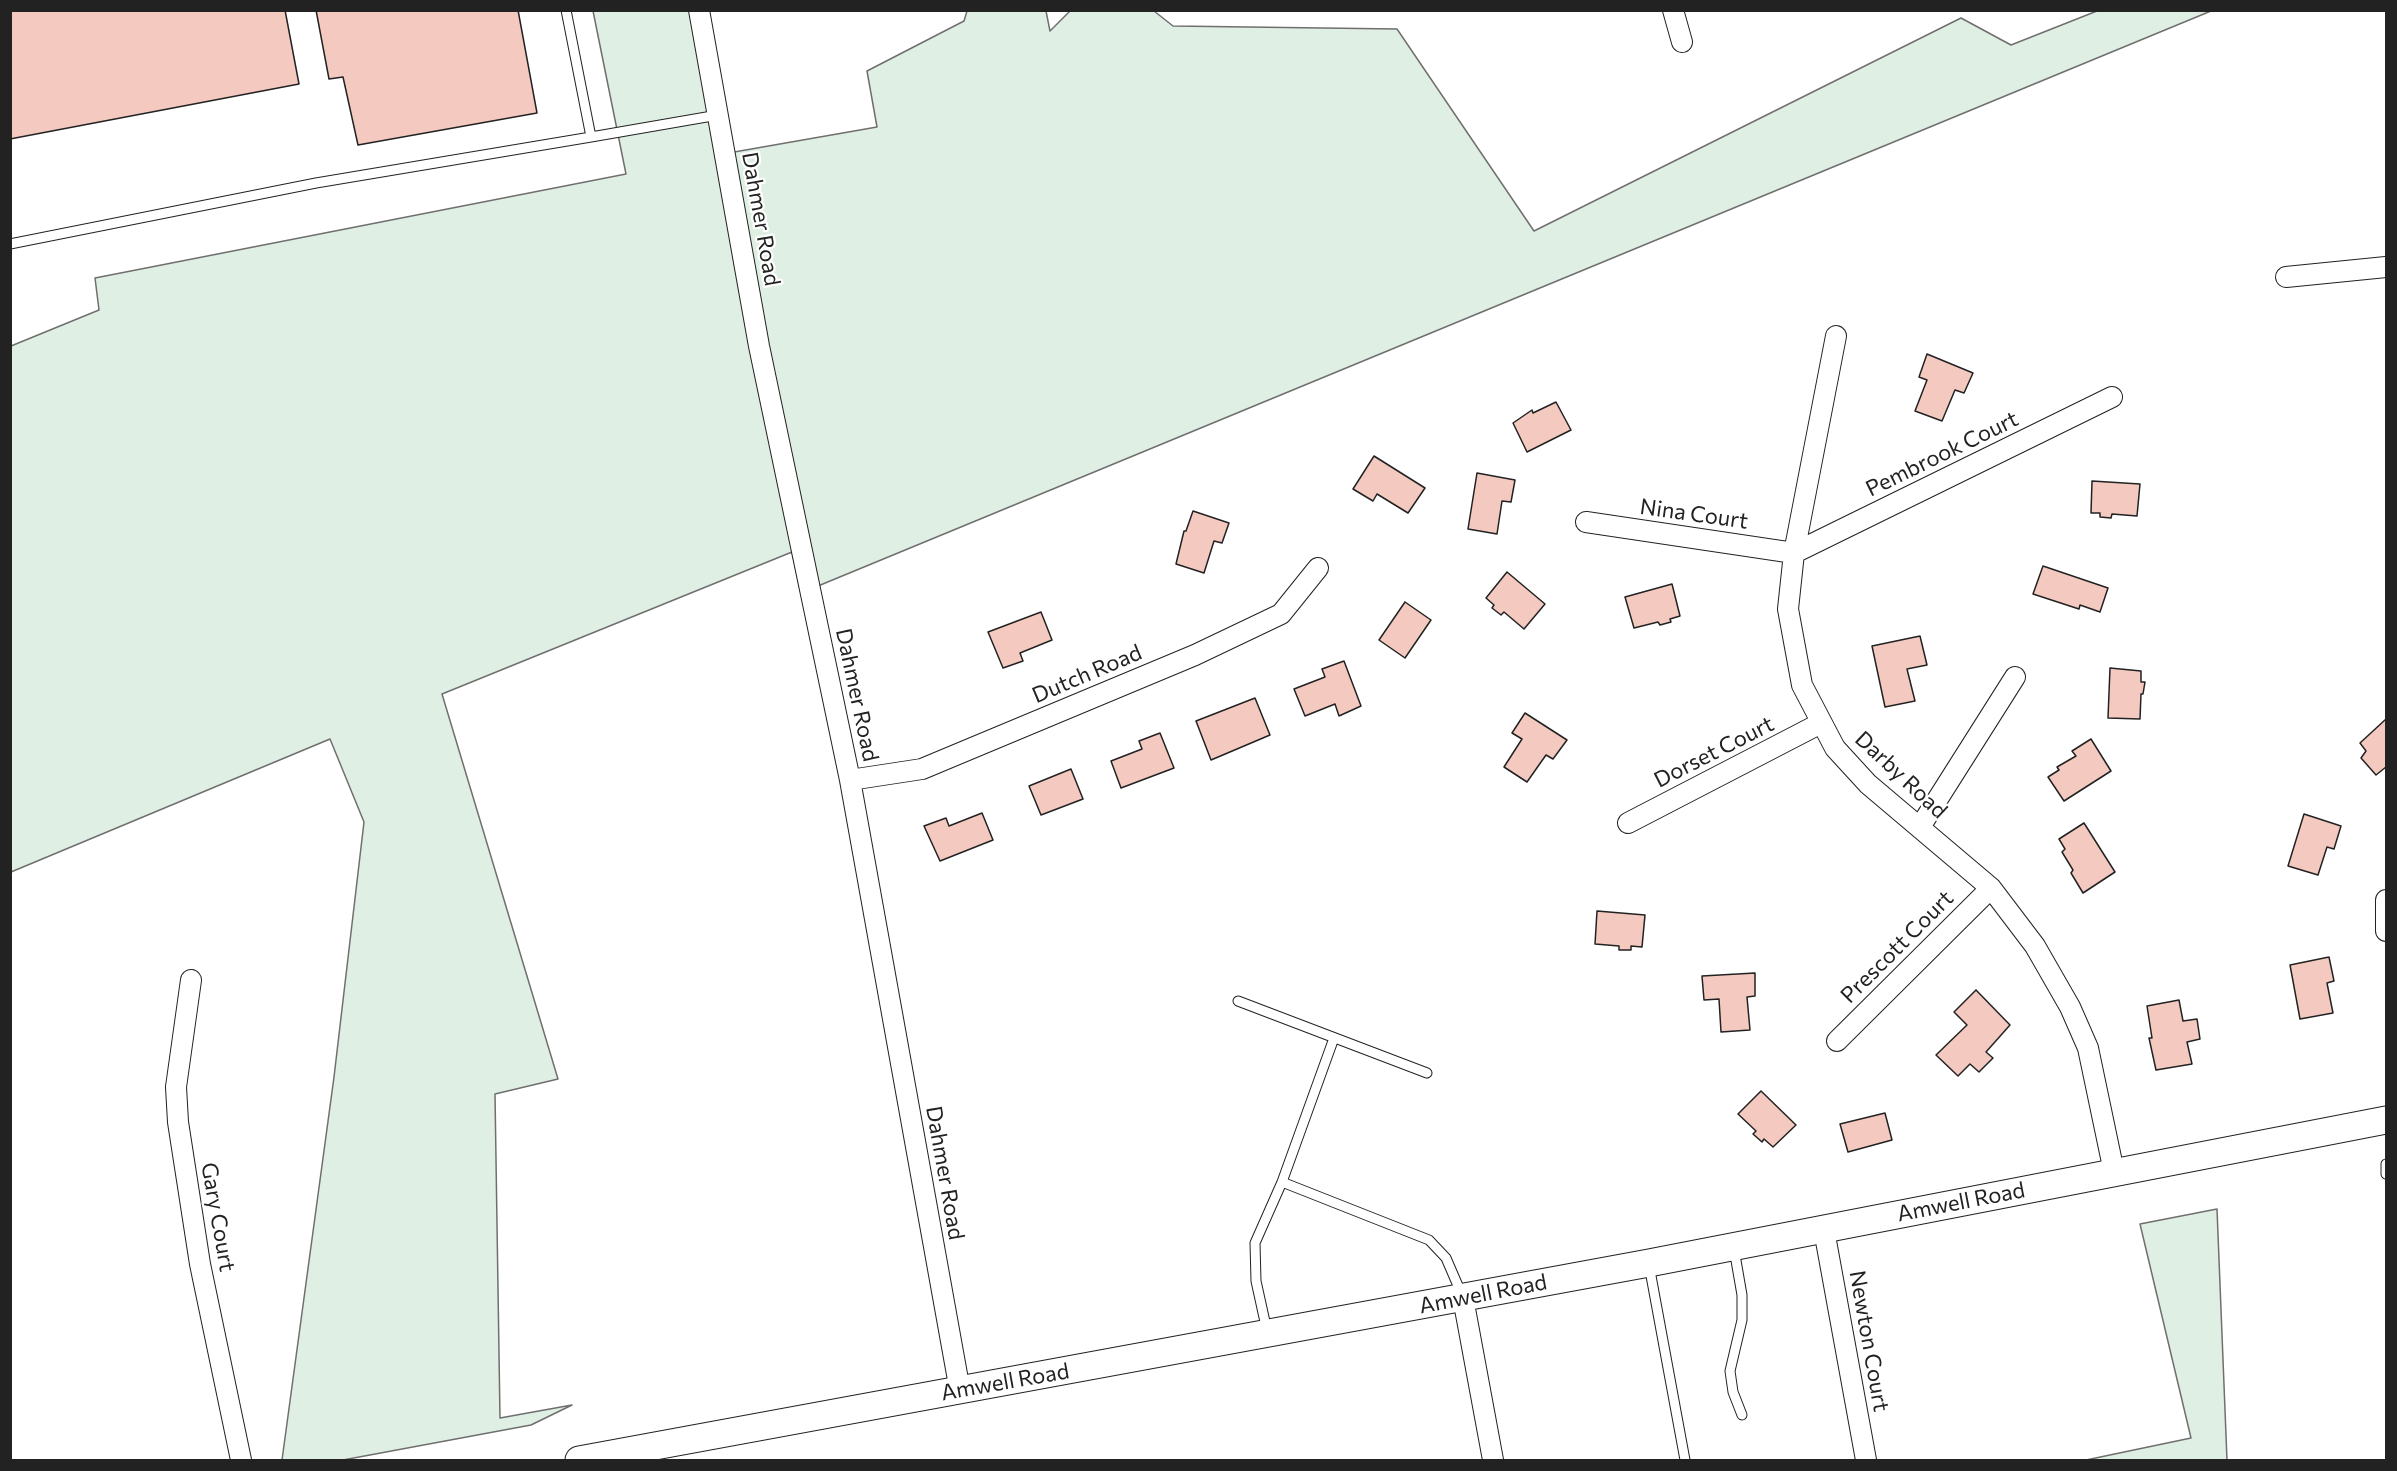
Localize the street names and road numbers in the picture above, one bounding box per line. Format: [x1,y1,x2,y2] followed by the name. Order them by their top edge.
[736,150,786,288] street label: Dahmer Road
[1861,406,2023,502] street label: Pembrook Court
[1638,493,1750,535] street label: Nina Court
[830,626,884,764] street label: Dahmer Road
[1028,639,1146,709] street label: Dutch Road
[1650,711,1778,793] street label: Dorset Court
[1850,726,1952,824] street label: Darby Road
[1835,885,1959,1009] street label: Prescott Court
[920,1104,970,1242] street label: Dahmer Road
[195,1160,241,1274] street label: Gary Court
[1895,1177,2027,1227] street label: Amwell Road
[1844,1268,1894,1414] street label: Newton Court
[1417,1269,1549,1319] street label: Amwell Road
[939,1358,1071,1406] street label: Amwell Road

